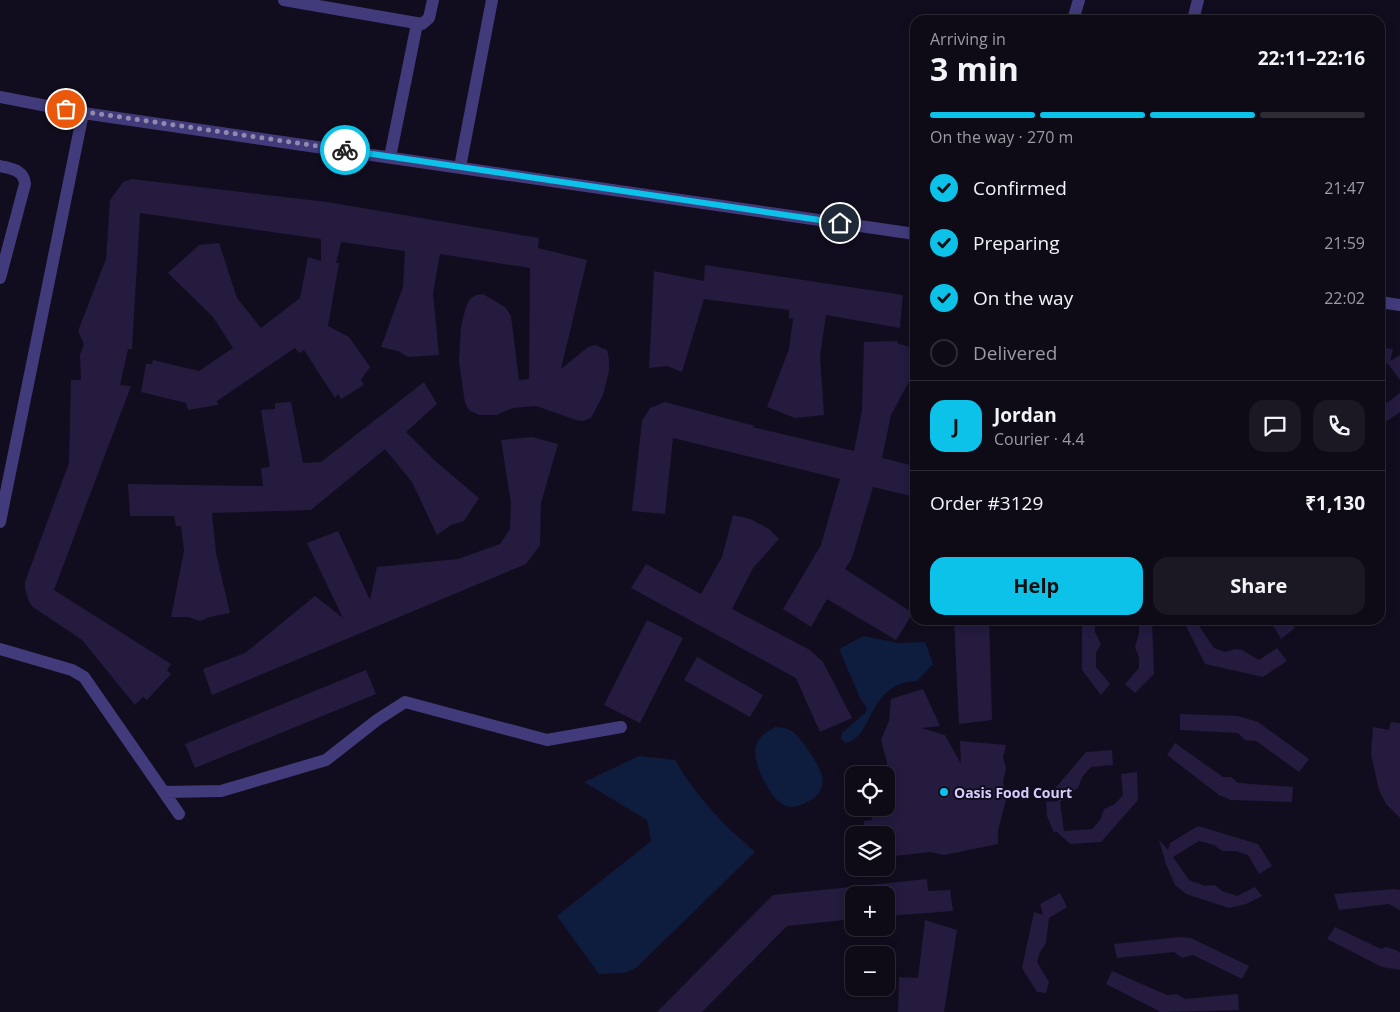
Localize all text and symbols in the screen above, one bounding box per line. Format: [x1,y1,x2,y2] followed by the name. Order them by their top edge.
[930,28,1006,50] text: Arriving in
[1258,45,1365,71] text: 22:11–22:16
[930,47,1019,90] text: 3 min
[45,88,87,130] pin
[52,95,80,123] icon: bag
[320,125,370,175] courier
[930,126,1073,148] text: On the way · 270 m
[331,136,359,164] icon: bike
[930,174,958,202] icon: check
[973,175,1067,201] text: Confirmed
[1324,177,1365,199] text: 21:47
[819,202,861,244] pin
[826,209,854,237] icon: home
[930,229,958,257] icon: check
[973,230,1060,256] text: Preparing
[1324,232,1365,254] text: 21:59
[930,284,958,312] icon: check
[973,285,1073,311] text: On the way
[1324,287,1365,309] text: 22:02
[973,340,1057,366] text: Delivered
[1249,400,1301,452] button: chat
[1313,400,1365,452] button: phone
[994,402,1057,428] text: Jordan
[953,413,959,439] text: J
[994,428,1085,450] text: Courier · 4.4
[930,490,1043,516] text: Order #3129
[1305,490,1365,516] text: ₹1,130
[930,557,1143,615] button: Help
[1153,557,1365,615] button: Share
[845,766,895,996] map controls
[845,766,895,816] button: locate
[954,783,1072,802] place label: Oasis Food Court
[938,786,950,798] marker: Oasis Food Court
[845,826,895,876] button: layers
[845,886,895,936] button: +
[845,946,895,996] button: −

